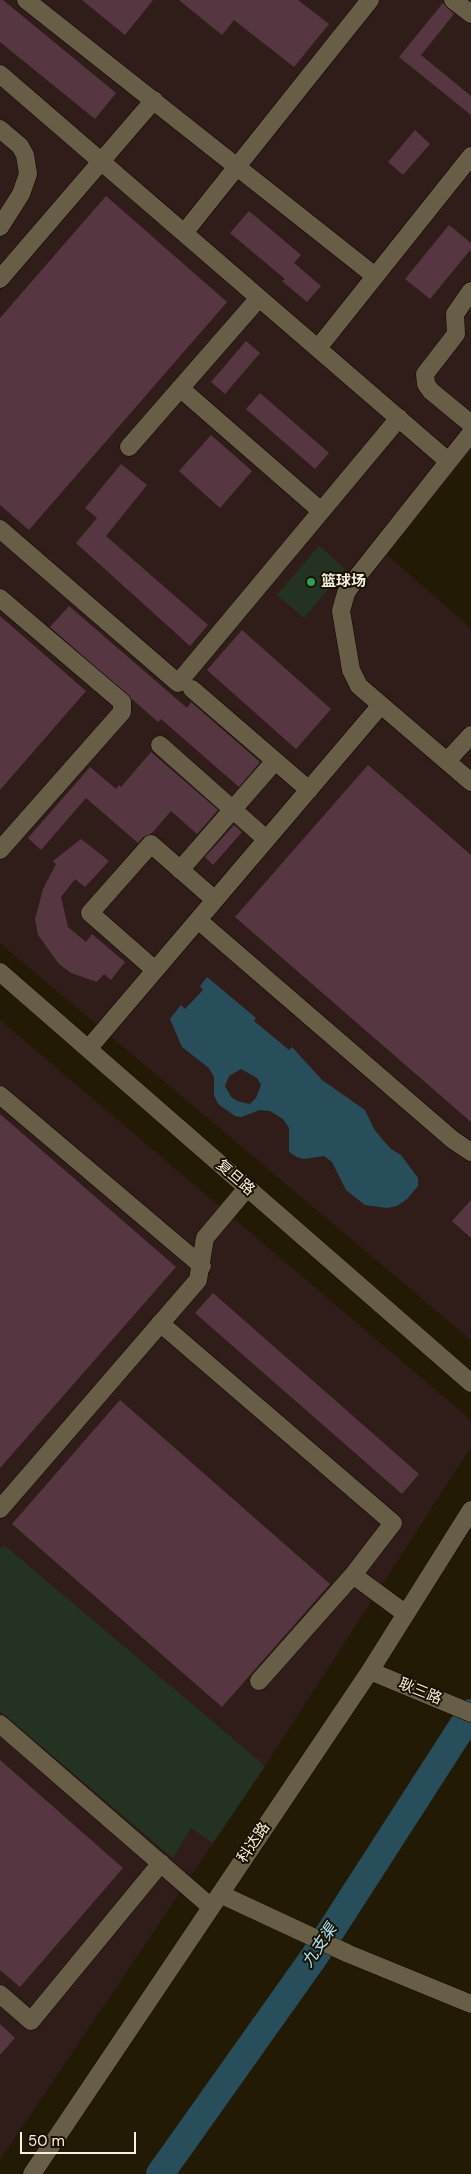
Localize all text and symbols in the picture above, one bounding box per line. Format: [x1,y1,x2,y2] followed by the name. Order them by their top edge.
[321,573,366,591] place label: 篮球场
[305,576,317,588] marker: 篮球场
[212,1156,258,1200] street label: 复旦路
[396,1675,444,1709] street label: 耿三路
[234,1819,274,1867] street label: 科达路
[299,1921,341,1971] water label: 九支渠
[22,2122,139,2154] scale bar
[28,2131,65,2151] text: 50 m

